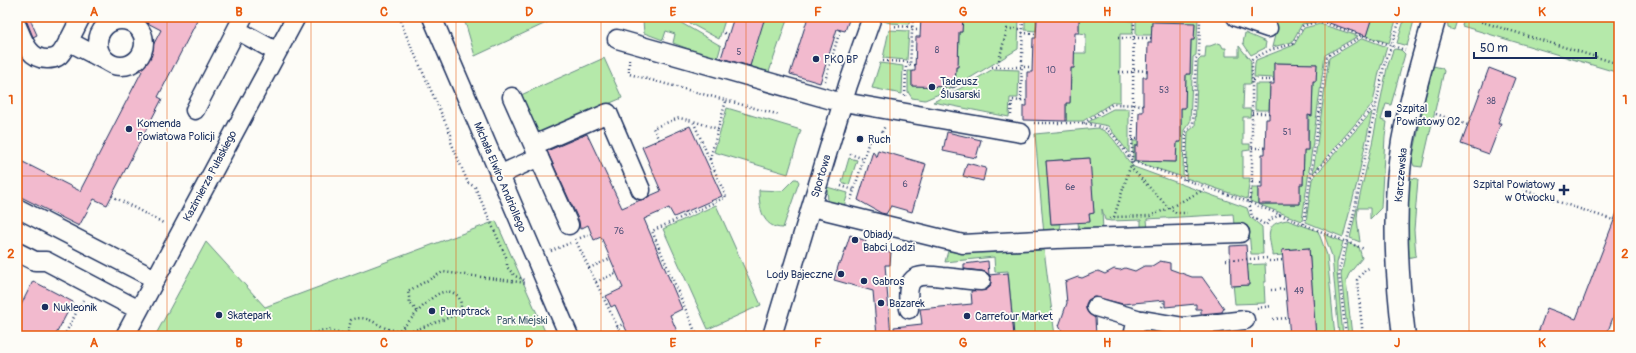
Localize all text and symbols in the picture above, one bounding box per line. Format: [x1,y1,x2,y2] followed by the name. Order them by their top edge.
[90,4,99,20] text: A
[235,4,243,20] text: B
[380,4,388,20] text: C
[525,4,533,20] text: D
[670,4,677,20] text: E
[814,4,822,20] text: F
[959,4,968,20] text: G
[1103,4,1111,20] text: H
[1250,4,1254,20] text: I
[1394,4,1400,20] text: J
[1538,4,1546,20] text: K
[1474,34,1596,60] scale bar
[1480,41,1508,56] text: 50 m
[935,45,940,56] house number: 8
[737,47,742,58] house number: 5
[824,53,858,66] place label: PKO BP
[811,54,821,64] marker: PKO BP
[1046,65,1056,76] house number: 10
[940,75,980,101] place label: Tadeusz Ślusarski
[927,82,937,92] marker: Tadeusz Ślusarski
[1159,85,1169,96] house number: 53
[8,92,14,108] text: 1
[1622,92,1628,108] text: 1
[1486,96,1496,107] house number: 38
[1396,102,1460,128] place label: Szpital Powiatowy 02
[1383,109,1393,119] marker: Szpital Powiatowy 02
[137,117,215,143] place label: Komenda Powiatowa Policji
[471,120,529,234] street label: Michała Elwiro Andriollego
[124,124,134,134] marker: Komenda Powiatowa Policji
[1283,127,1291,138] house number: 51
[180,128,240,224] street label: Kazimierza Pułaskiego
[868,133,891,146] place label: Ruch
[855,134,865,144] marker: Ruch
[1392,147,1410,203] street label: Karczewska
[808,153,834,199] street label: Sportowa
[1473,178,1555,204] place label: Szpital Powiatowy w Otwocku
[902,179,908,190] house number: 6
[1065,182,1075,193] house number: 6e
[1558,184,1570,196] marker: Szpital Powiatowy w Otwocku
[614,226,624,237] house number: 76
[863,228,915,254] place label: Obiady Babci Lodzi
[850,235,860,245] marker: Obiady Babci Lodzi
[7,246,15,262] text: 2
[1621,246,1629,262] text: 2
[766,268,834,281] place label: Lody Bajeczne
[836,269,846,279] marker: Lody Bajeczne
[872,275,904,288] place label: Gabros
[859,276,869,286] marker: Gabros
[1294,286,1304,297] house number: 49
[889,297,925,310] place label: Bazarek
[876,298,886,308] marker: Bazarek
[53,301,98,314] place label: Nukleonik
[40,302,50,312] marker: Nukleonik
[440,305,490,318] place label: Pumptrack
[427,306,437,316] marker: Pumptrack
[227,309,272,322] place label: Skatepark
[214,310,224,320] marker: Skatepark
[975,310,1053,323] place label: Carrefour Market
[962,311,972,321] marker: Carrefour Market
[497,314,548,327] park label: Park Miejski
[90,335,99,351] text: A
[235,335,243,351] text: B
[380,335,388,351] text: C
[525,335,533,351] text: D
[670,335,677,351] text: E
[814,335,822,351] text: F
[959,335,968,351] text: G
[1103,335,1111,351] text: H
[1250,335,1254,351] text: I
[1394,335,1400,351] text: J
[1538,335,1546,351] text: K

